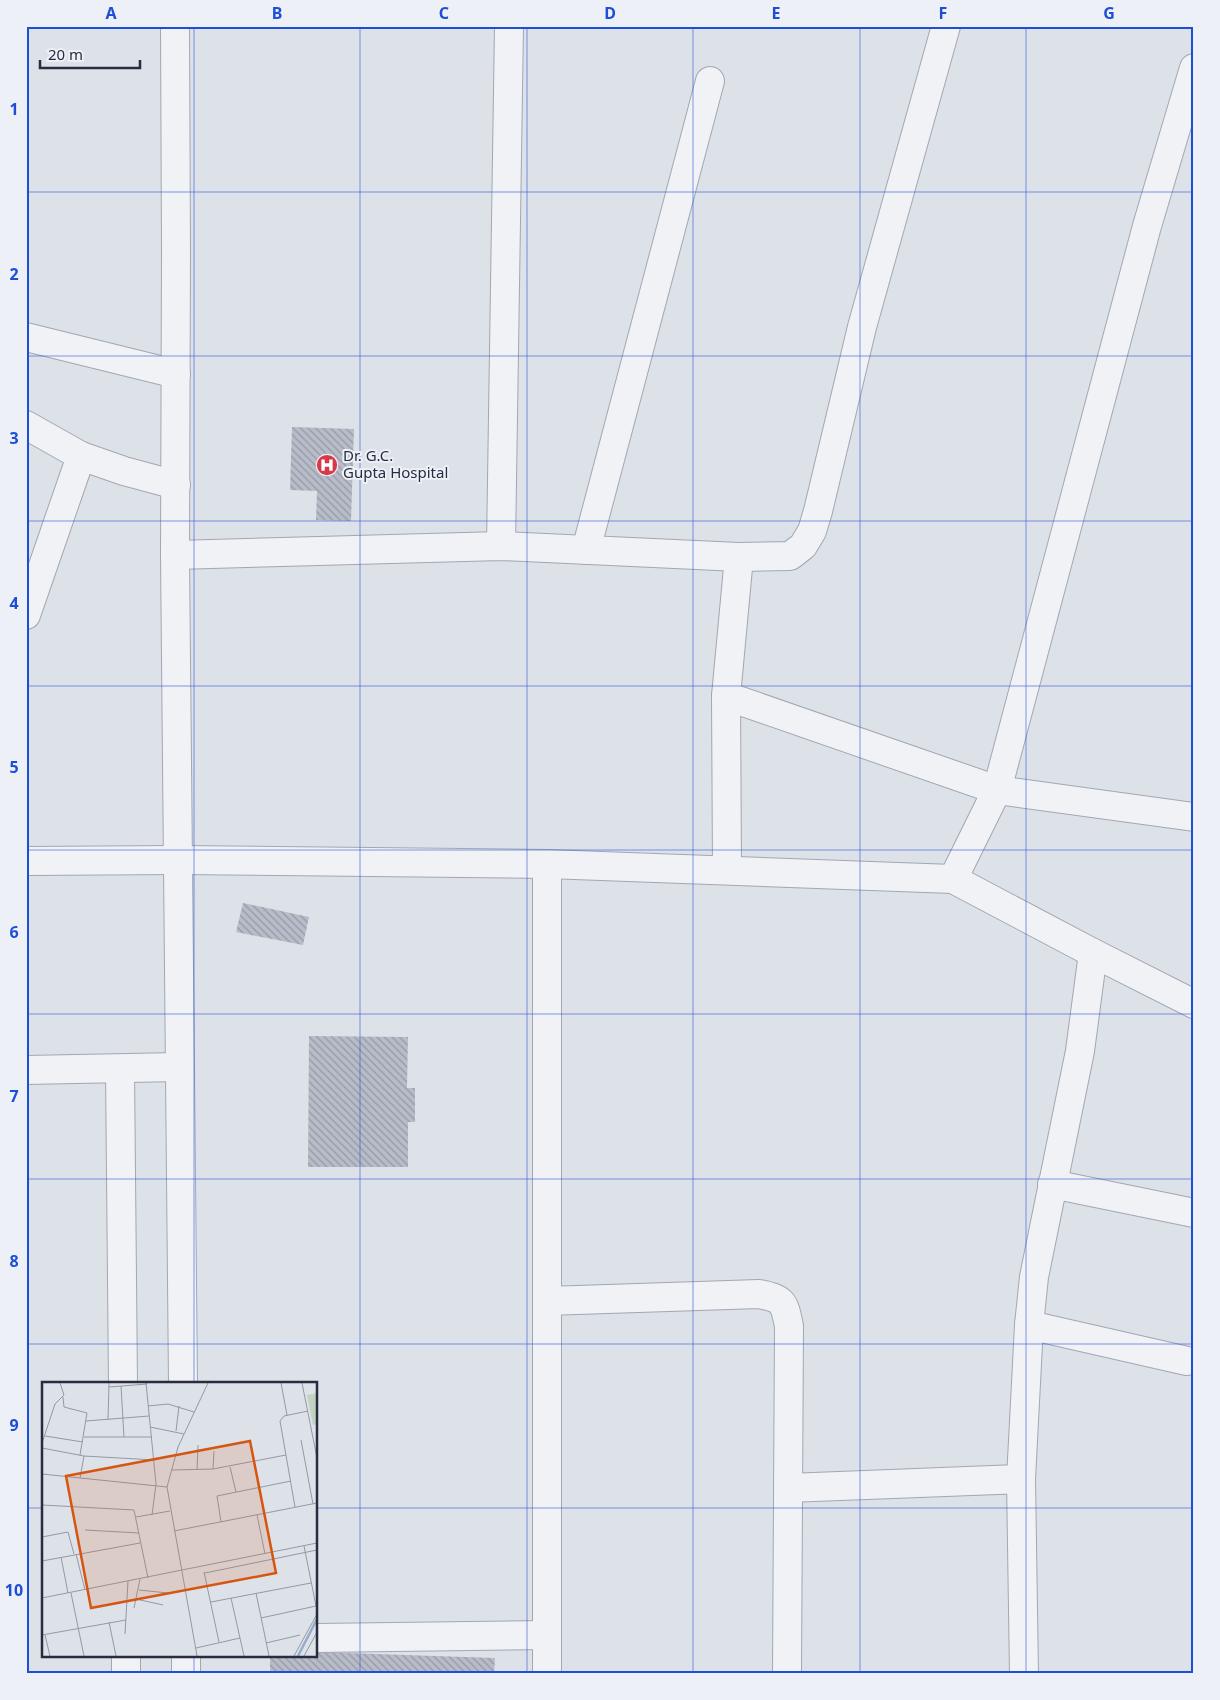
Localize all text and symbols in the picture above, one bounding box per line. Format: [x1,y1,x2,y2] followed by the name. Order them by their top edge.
[105,2,117,24] text: A
[272,2,282,24] text: B
[439,2,449,24] text: C
[604,2,616,24] text: D
[772,2,781,24] text: E
[939,2,947,24] text: F
[1103,2,1115,24] text: G
[40,38,140,70] scale bar
[48,44,83,64] text: 20 m
[9,98,19,120] text: 1
[9,263,19,285] text: 2
[9,427,19,449] text: 3
[343,445,448,482] place label: Dr. G.C. Gupta Hospital
[315,453,339,477] hospital icon: Dr. G.C. Gupta Hospital
[9,592,19,614] text: 4
[9,756,19,778] text: 5
[9,921,19,943] text: 6
[9,1085,19,1107] text: 7
[9,1250,19,1272] text: 8
[42,1382,318,1658] inset map
[9,1414,19,1436] text: 9
[5,1579,23,1601] text: 10

